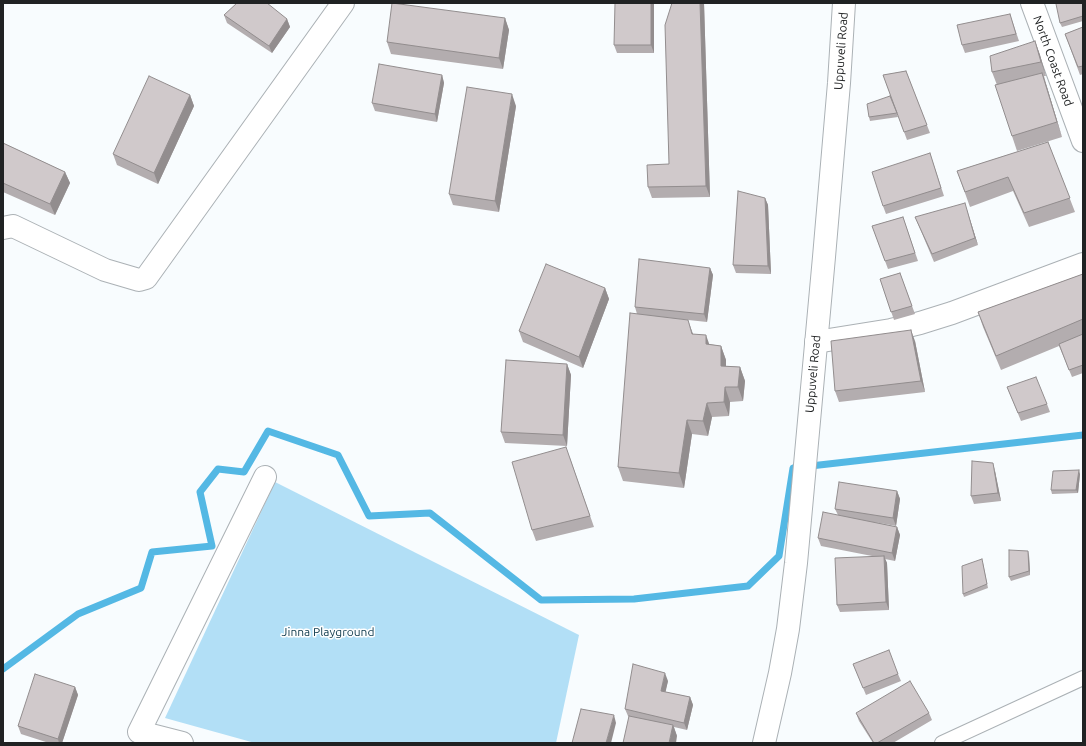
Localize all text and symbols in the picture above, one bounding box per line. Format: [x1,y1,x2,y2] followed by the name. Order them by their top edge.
[831,12,851,90] street label: Uppuveli Road
[1030,14,1076,108] street label: North Coast Road
[802,335,824,413] street label: Uppuveli Road
[282,625,374,639] park label: Jinna Playground

